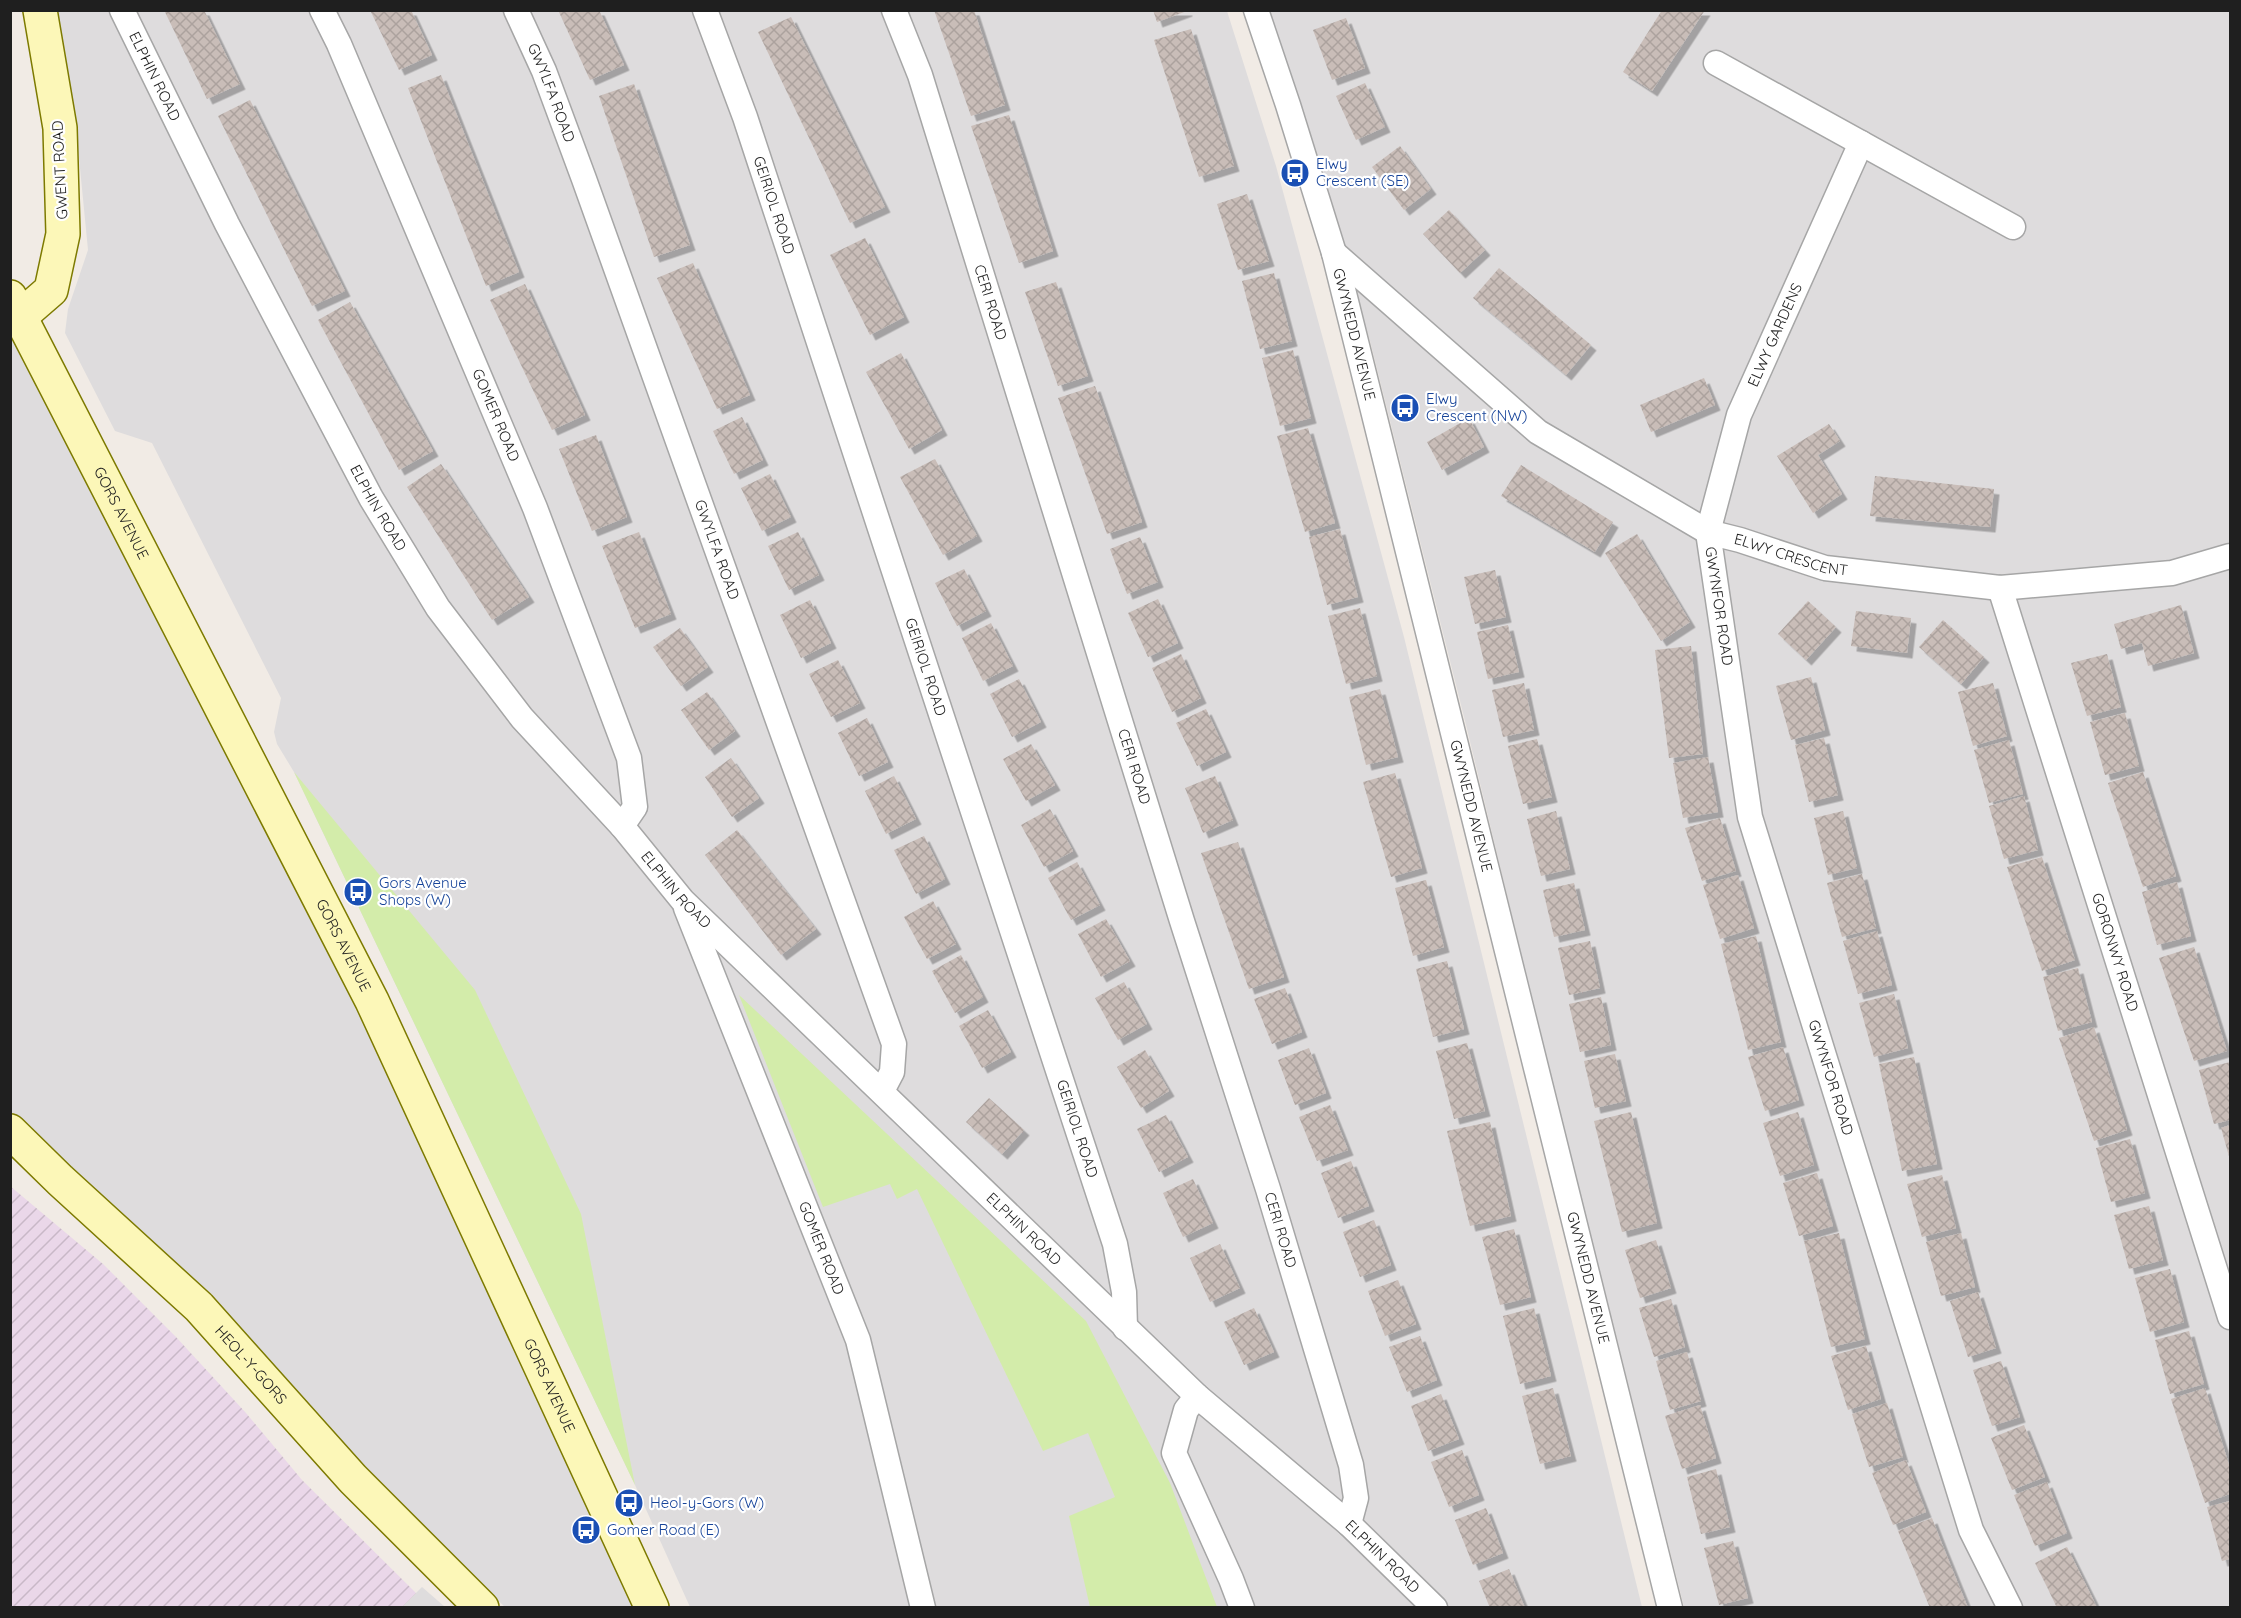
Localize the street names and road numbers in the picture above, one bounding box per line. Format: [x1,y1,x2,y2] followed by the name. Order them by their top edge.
[125,29,185,124] street label: ELPHIN ROAD
[523,40,580,145] street label: GWYLFA ROAD
[47,120,72,220] street label: GWENT ROAD
[749,154,799,257] street label: GEIRIOL ROAD
[970,262,1012,343] street label: CERI ROAD
[1329,266,1380,402] street label: GWYNEDD AVENUE
[1743,280,1806,390] street label: ELWY GARDENS
[468,366,524,464] street label: GOMER ROAD
[346,461,411,555] street label: ELPHIN ROAD
[90,463,153,562] street label: GORS AVENUE
[691,497,744,602] street label: GWYLFA ROAD
[1732,529,1849,580] street label: ELWY CRESCENT
[1701,545,1738,667] street label: GWYNFOR ROAD
[901,615,951,718] street label: GEIRIOL ROAD
[1114,726,1155,807] street label: CERI ROAD
[1446,738,1497,874] street label: GWYNEDD AVENUE
[637,847,716,932] street label: ELPHIN ROAD
[2088,891,2143,1014] street label: GORONWY ROAD
[312,896,375,995] street label: GORS AVENUE
[1804,1017,1858,1138] street label: GWYNFOR ROAD
[1053,1077,1103,1180] street label: GEIRIOL ROAD
[983,1188,1066,1269] street label: ELPHIN ROAD
[1260,1190,1301,1270] street label: CERI ROAD
[795,1198,849,1297] street label: GOMER ROAD
[1563,1210,1614,1346] street label: GWYNEDD AVENUE
[211,1321,291,1408] street label: HEOL-Y-GORS
[520,1335,580,1435] street label: GORS AVENUE
[1341,1516,1424,1597] street label: ELPHIN ROAD

